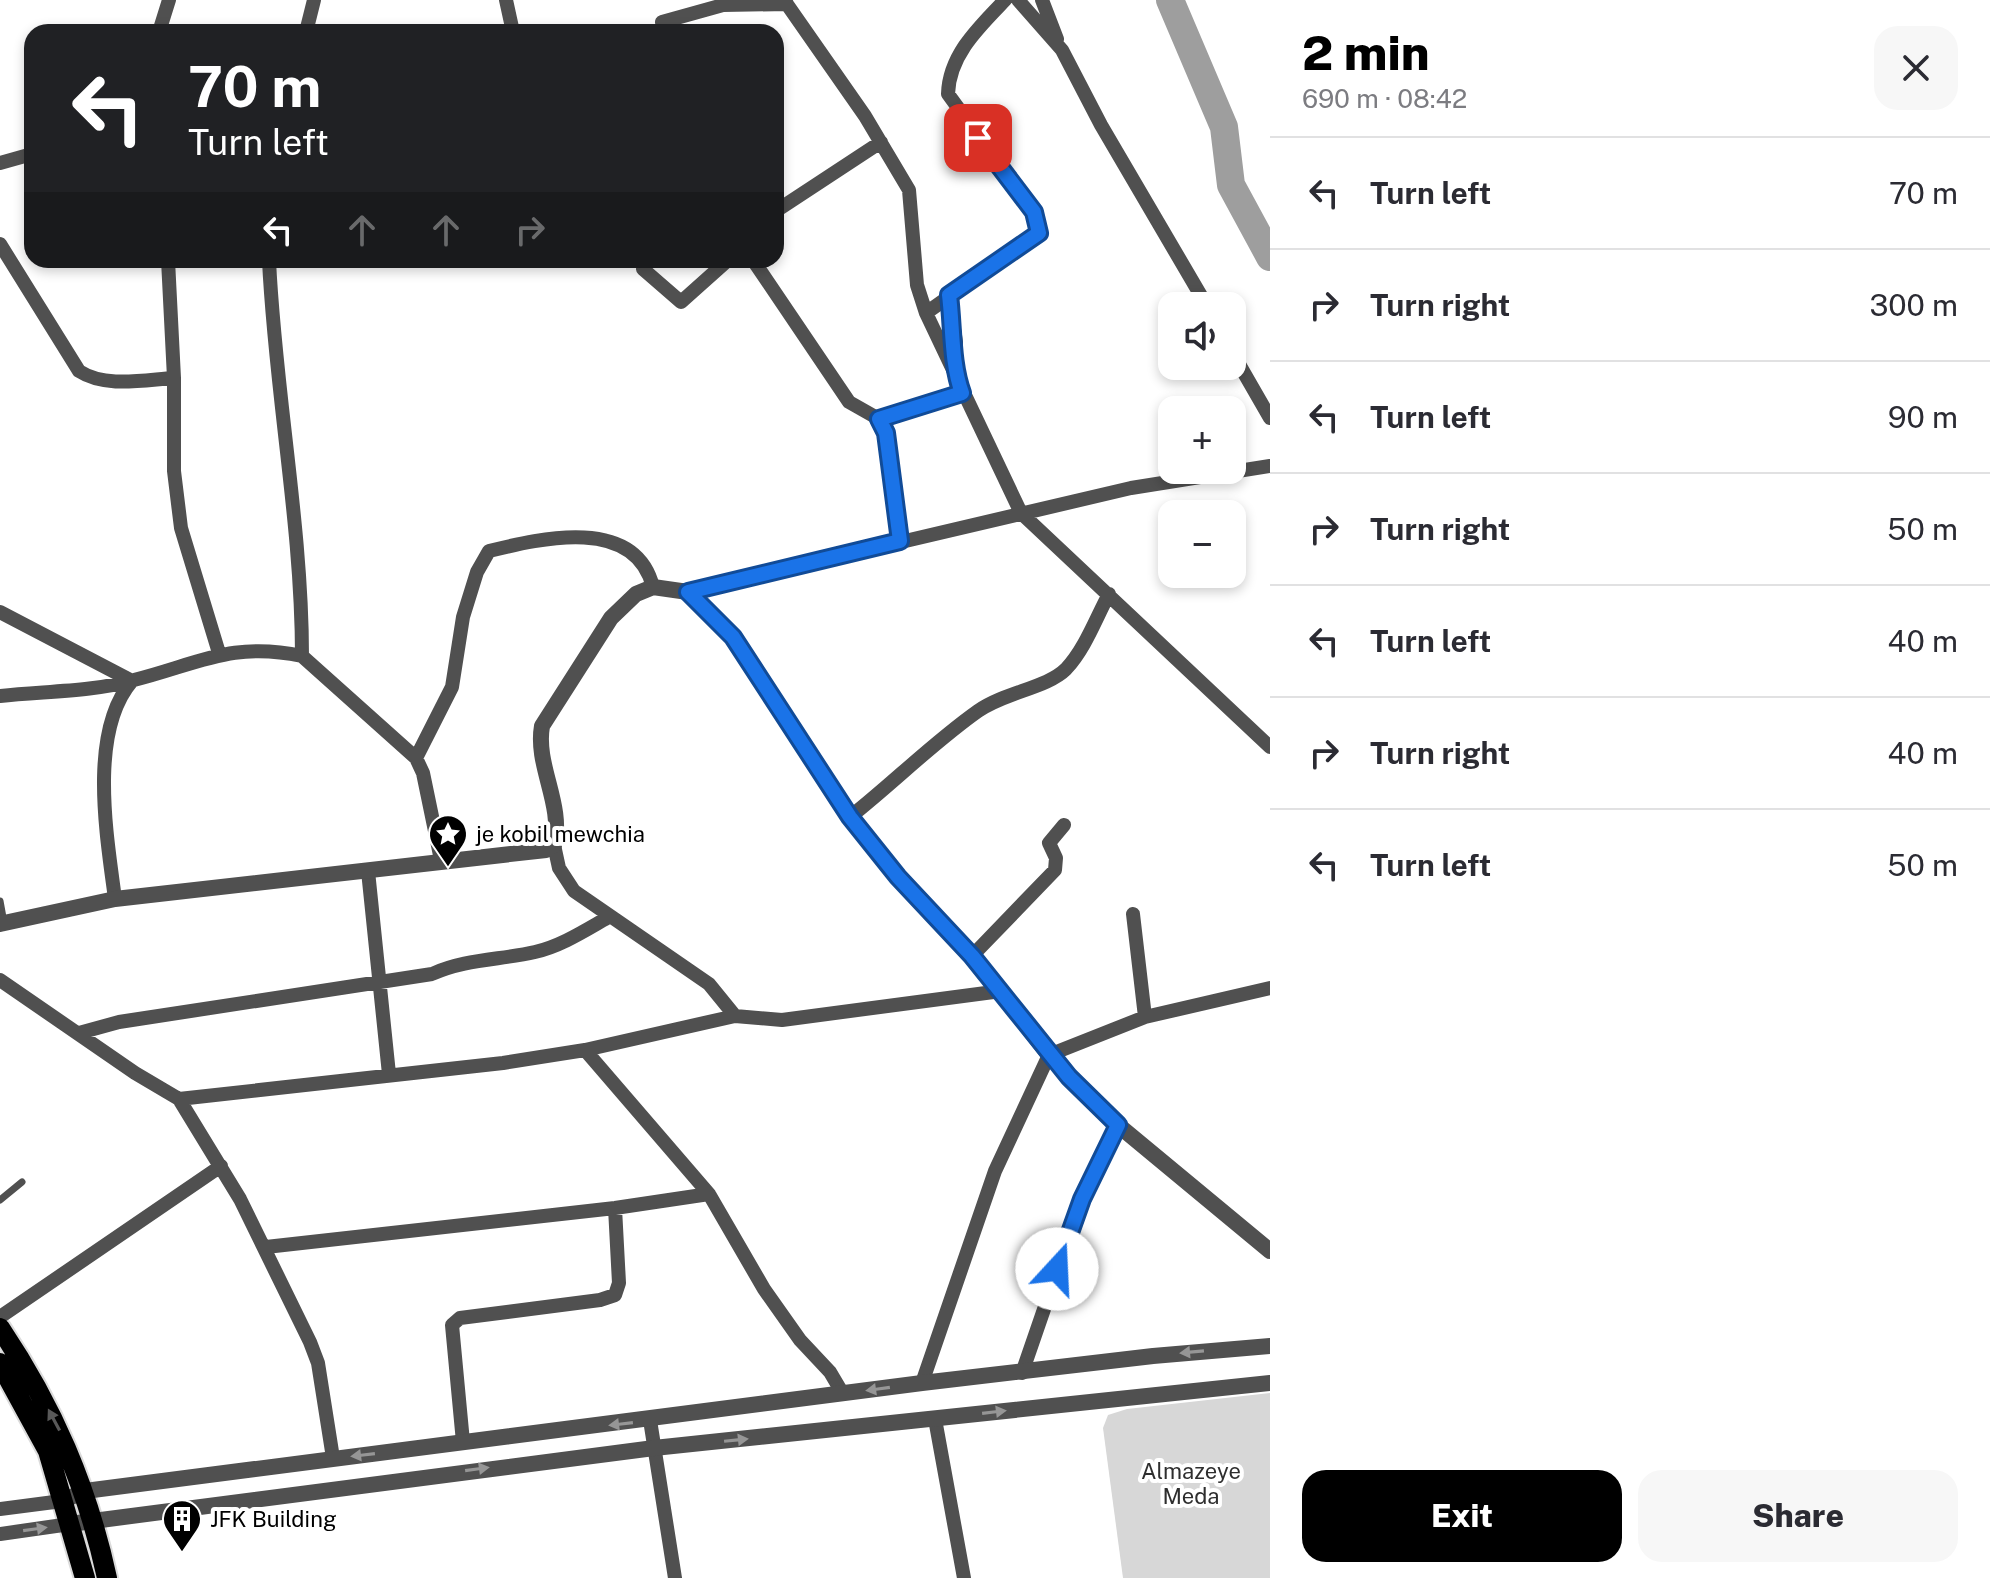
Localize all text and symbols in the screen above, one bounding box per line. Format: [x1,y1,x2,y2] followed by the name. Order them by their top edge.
[1302,24,1430,81] text: 2 min
[1874,26,1958,110] button: close
[188,54,321,120] text: 70 m
[56,56,160,160] icon: left
[1302,83,1467,114] text: 690 m · 08:42
[944,104,1012,172] pin
[956,116,1000,160] icon: arrive
[188,121,329,163] text: Turn left
[1302,171,1346,215] icon: left
[1370,175,1491,211] text: Turn left
[1889,175,1958,211] text: 70 m
[256,208,300,252] icon: left
[340,208,384,252] icon: ahead
[424,208,468,252] icon: ahead
[508,208,552,252] icon: right
[1302,283,1346,327] icon: right
[1370,287,1510,323] text: Turn right
[1870,287,1958,323] text: 300 m
[1158,292,1246,588] map controls
[1158,292,1246,380] button: sound
[1302,395,1346,439] icon: left
[1158,396,1246,484] button: +
[1370,399,1491,435] text: Turn left
[1888,399,1958,435] text: 90 m
[1158,500,1246,588] button: −
[1302,507,1346,551] icon: right
[1370,511,1510,547] text: Turn right
[1887,511,1958,547] text: 50 m
[1302,619,1346,663] icon: left
[1370,623,1491,659] text: Turn left
[1888,623,1958,659] text: 40 m
[1302,731,1346,775] icon: right
[1370,735,1510,771] text: Turn right
[1888,735,1958,771] text: 40 m
[427,813,469,868] place icon: je kobil mewchia
[475,821,645,847] place label: je kobil mewchia
[1302,843,1346,887] icon: left
[1370,847,1491,883] text: Turn left
[1887,847,1958,883] text: 50 m
[1015,1227,1099,1311] position arrow
[1179,1346,1204,1359] one-way arrow
[866,1383,891,1396] one-way arrow
[982,1405,1007,1418] one-way arrow
[48,1408,61,1431] one-way arrow
[608,1417,633,1430] one-way arrow
[723,1433,748,1446] one-way arrow
[350,1448,375,1461] one-way arrow
[1141,1458,1241,1509] park label: Almazeye Meda
[465,1463,490,1476] one-way arrow
[1302,1470,1622,1562] button: Exit
[1638,1470,1958,1562] button: Share
[161,1498,203,1553] building icon: JFK Building
[210,1506,337,1532] place label: JFK Building
[23,1522,48,1535] one-way arrow

